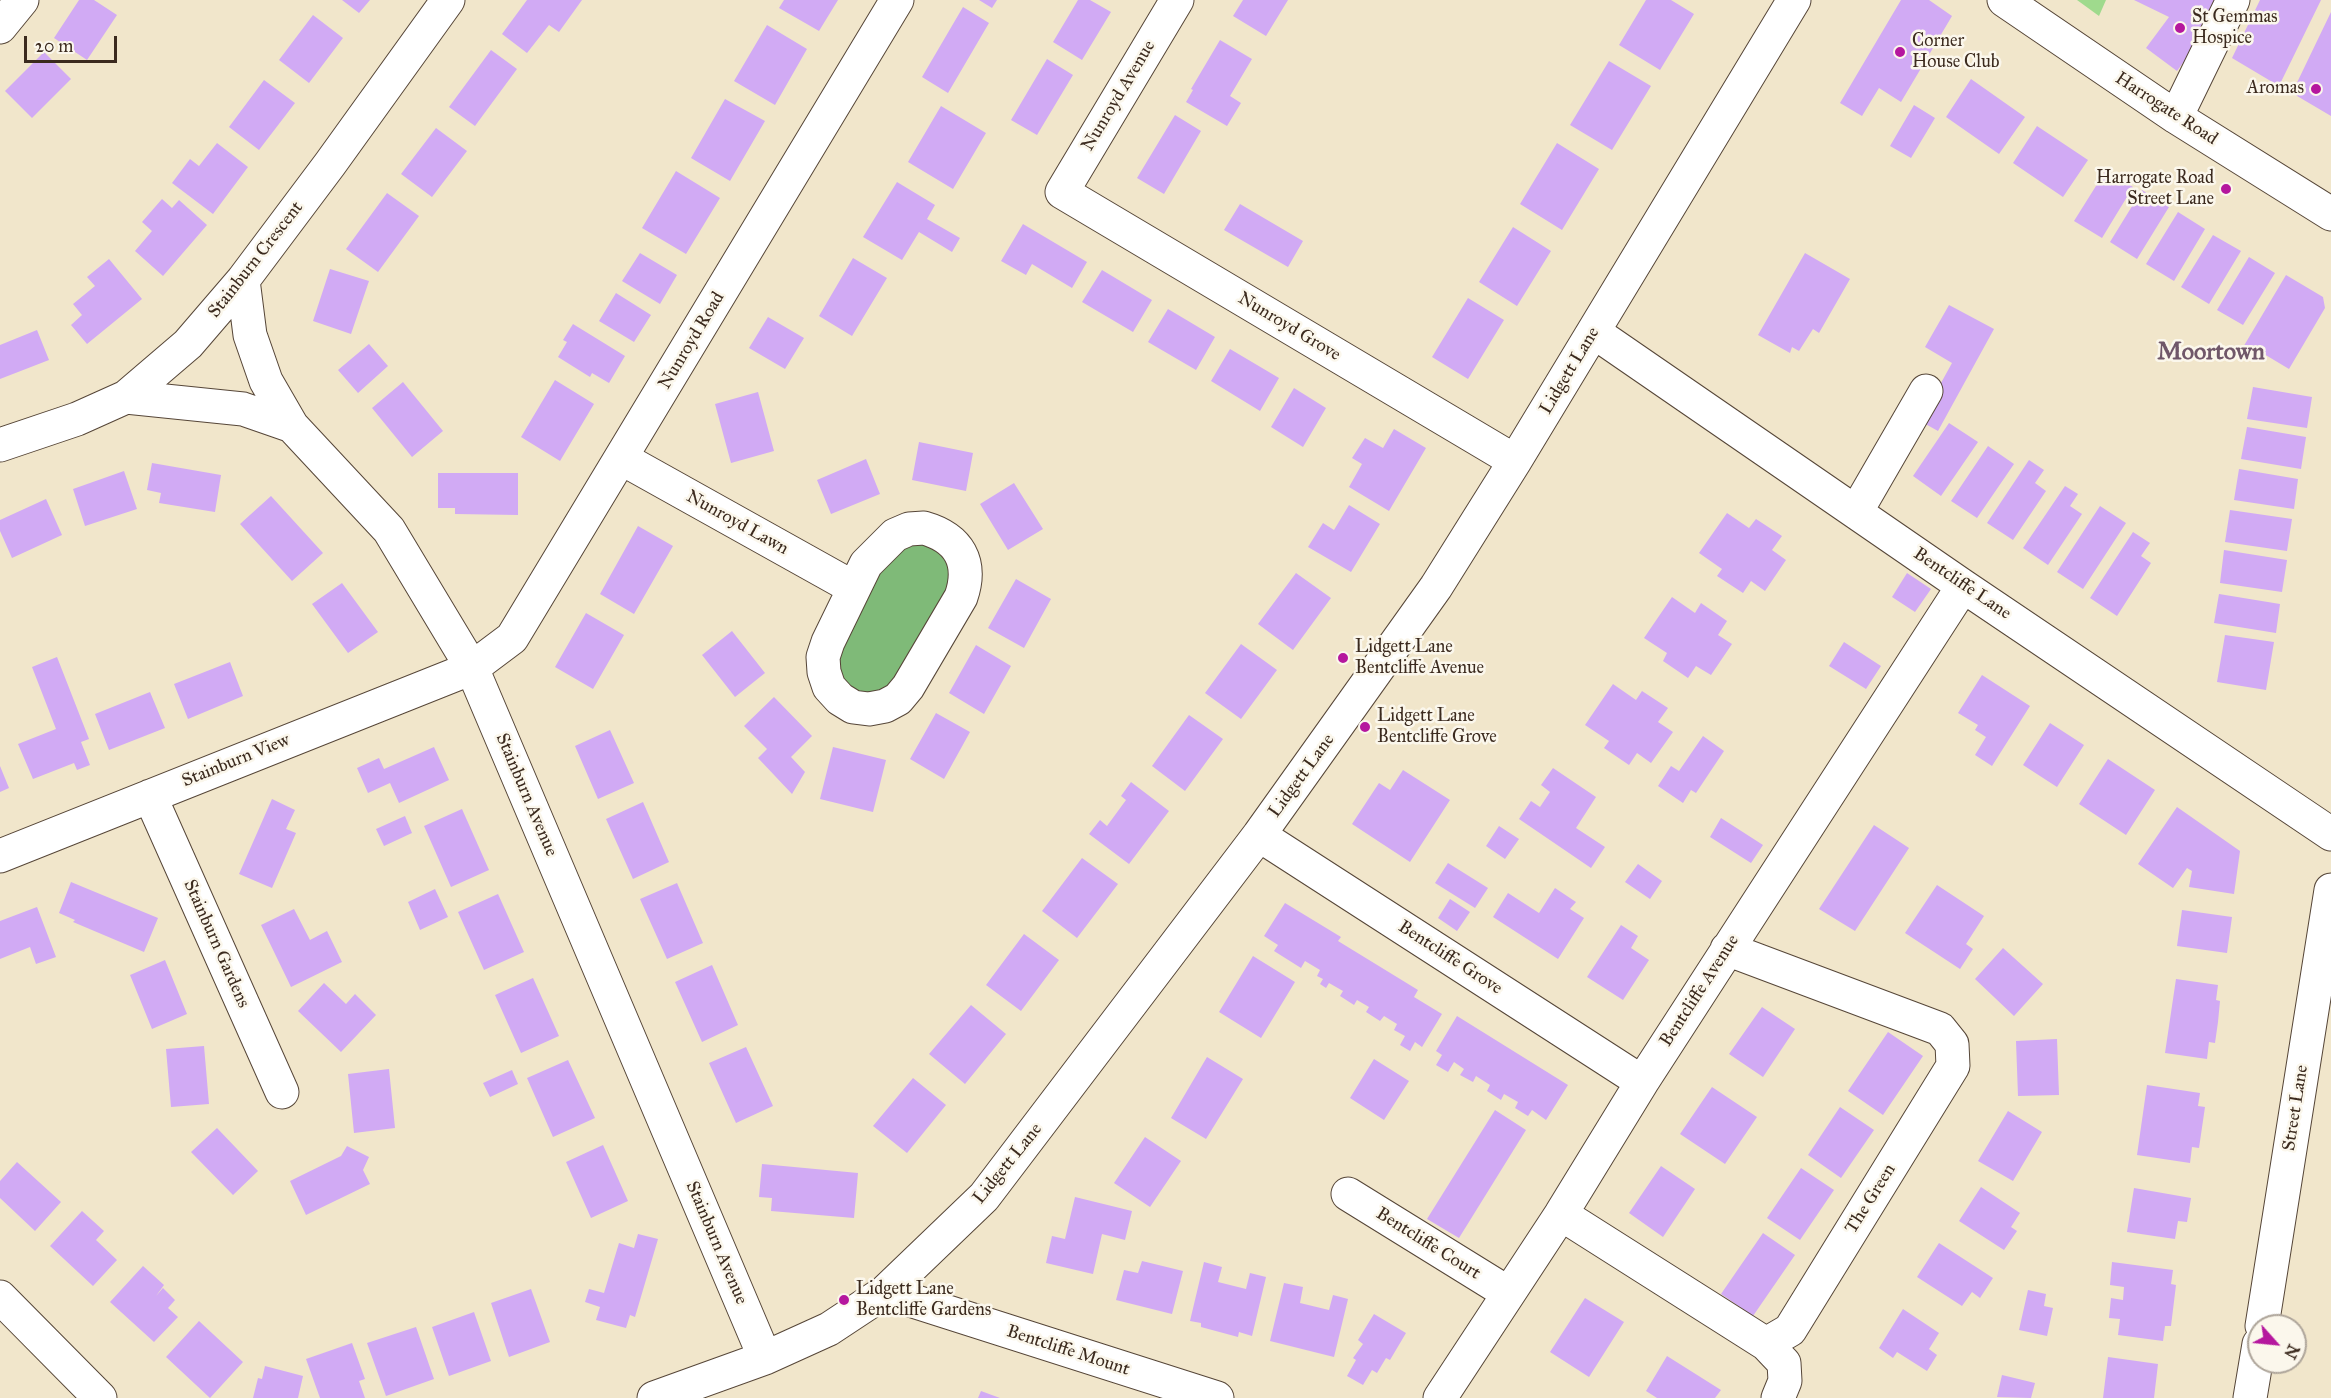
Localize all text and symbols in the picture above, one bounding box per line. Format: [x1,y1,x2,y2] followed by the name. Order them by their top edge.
[2192,7,2278,50] place label: St Gemmas Hospice
[2173,21,2187,35] marker: St Gemmas Hospice
[27,24,120,62] scale bar
[1912,31,1999,74] place label: Corner House Club
[35,35,73,57] text: 20 m
[1077,37,1161,155] street label: Nunroyd Avenue
[1893,45,1907,59] marker: Corner House Club
[2111,68,2221,150] street label: Harrogate Road
[2247,78,2304,100] place label: Aromas
[2309,82,2323,96] marker: Aromas
[2096,168,2214,210] place label: Harrogate Road Street Lane
[2219,182,2233,196] marker: Harrogate Road Street Lane
[204,198,308,322] street label: Stainburn Crescent
[655,288,729,394] street label: Nunroyd Road
[1234,288,1344,366] street label: Nunroyd Grove
[1536,323,1604,419] street label: Lidgett Lane
[2157,339,2265,367] district label: Moortown
[682,486,792,560] street label: Nunroyd Lawn
[1909,543,2015,625] street label: Bentcliffe Lane
[1355,637,1484,680] place label: Lidgett Lane Bentcliffe Avenue
[1336,651,1350,665] marker: Lidgett Lane Bentcliffe Avenue
[1377,706,1497,748] place label: Lidgett Lane Bentcliffe Grove
[1358,720,1372,734] marker: Lidgett Lane Bentcliffe Grove
[179,730,293,792] street label: Stainburn View
[490,730,562,860] street label: Stainburn Avenue
[1265,730,1339,822] street label: Lidgett Lane
[178,877,254,1011] street label: Stainburn Gardens
[1394,916,1506,1000] street label: Bentcliffe Grove
[1656,931,1744,1051] street label: Bentcliffe Avenue
[2279,1063,2313,1153] street label: Street Lane
[969,1119,1047,1209] street label: Lidgett Lane
[1841,1160,1901,1238] street label: The Green
[680,1178,752,1308] street label: Stainburn Avenue
[1372,1203,1484,1285] street label: Bentcliffe Court
[856,1279,991,1322] place label: Lidgett Lane Bentcliffe Gardens
[837,1293,851,1307] marker: Lidgett Lane Bentcliffe Gardens
[2247,1314,2307,1374] north arrow
[1004,1321,1132,1381] street label: Bentcliffe Mount
[2280,1341,2303,1362] text: N

